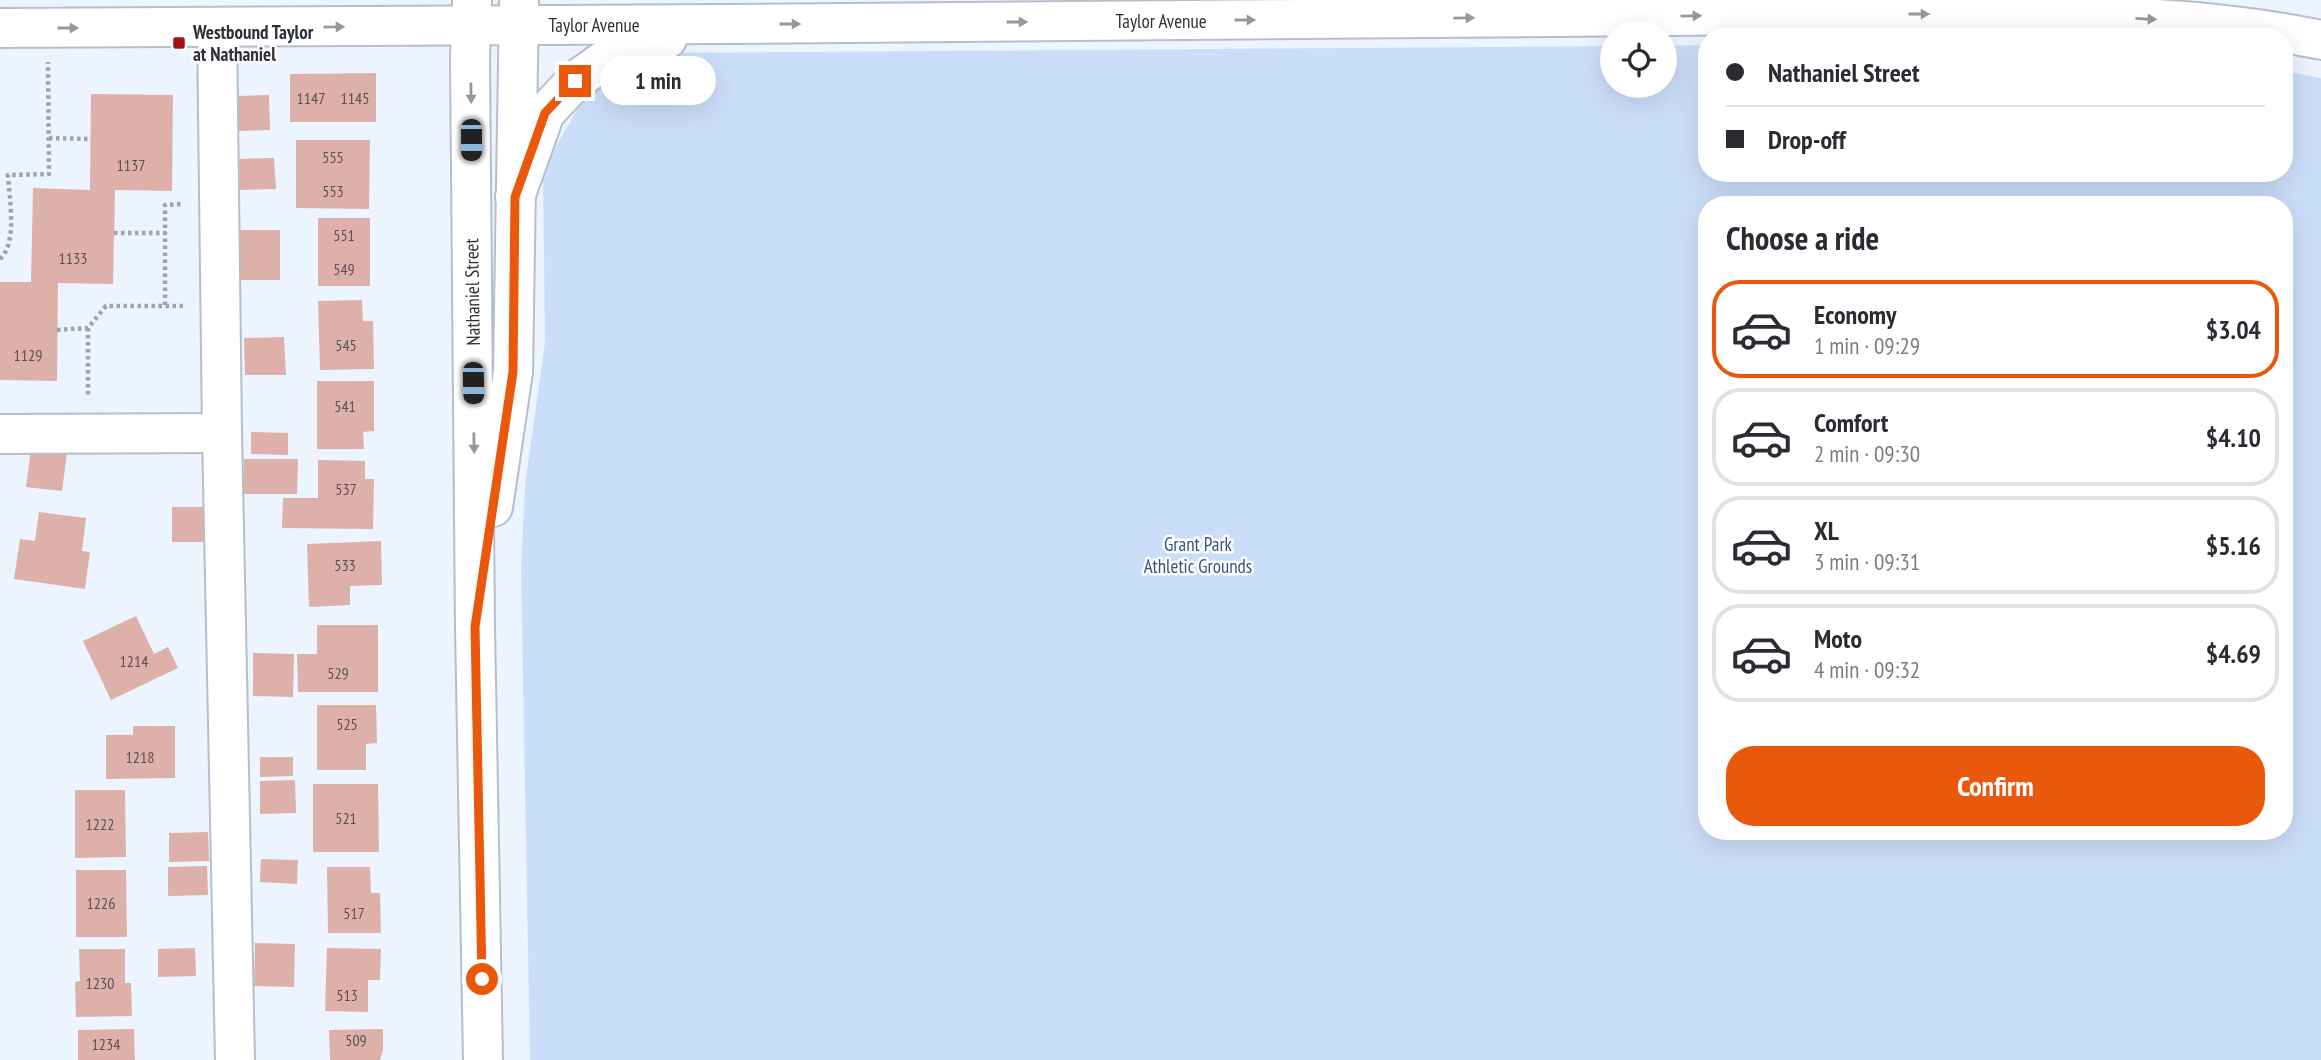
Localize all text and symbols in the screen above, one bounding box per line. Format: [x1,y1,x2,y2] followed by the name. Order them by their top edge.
[1908,8,1930,20] one-way arrow
[1115,9,1207,33] street label: Taylor Avenue
[1681,10,1703,22] one-way arrow
[1453,12,1475,24] one-way arrow
[548,13,640,37] street label: Taylor Avenue
[1234,14,1256,26] one-way arrow
[2136,14,2158,25] one-way arrow
[1006,16,1028,28] one-way arrow
[779,18,801,30] one-way arrow
[192,20,314,66] place label: Westbound Taylor at Nathaniel
[323,21,345,32] one-way arrow
[1600,21,1677,98] map controls
[1600,21,1677,98] button: locate
[57,22,79,34] one-way arrow
[171,35,187,51] marker: Westbound Taylor at Nathaniel
[600,56,715,106] callout: 1 min
[1768,56,1919,89] text: Nathaniel Street
[559,65,591,97] route end
[635,66,681,95] text: 1 min
[465,82,477,104] one-way arrow
[297,88,325,108] house number: 1147
[341,88,369,108] house number: 1145
[461,119,482,161] car
[1768,123,1846,156] text: Drop-off
[322,147,344,167] house number: 555
[117,155,145,175] house number: 1137
[322,181,344,201] house number: 553
[1726,217,1879,259] text: Choose a ride
[333,225,355,245] house number: 551
[459,237,485,346] street label: Nathaniel Street
[59,248,87,268] house number: 1133
[333,259,355,279] house number: 549
[1730,298,1793,361] icon: car
[1814,298,1896,331] text: Economy
[2206,313,2261,346] text: $3.04
[1814,331,1920,360] text: 1 min · 09:29
[335,335,357,355] house number: 545
[14,345,42,365] house number: 1129
[463,362,484,404] car
[334,396,356,416] house number: 541
[1730,406,1793,469] icon: car
[1814,406,1888,439] text: Comfort
[2206,421,2261,454] text: $4.10
[468,432,480,454] one-way arrow
[1814,439,1920,468] text: 2 min · 09:30
[335,479,357,499] house number: 537
[1730,514,1793,577] icon: car
[1814,514,1839,547] text: XL
[2206,529,2261,562] text: $5.16
[1144,532,1252,578] park label: Grant Park Athletic Grounds
[1814,547,1920,576] text: 3 min · 09:31
[334,555,356,575] house number: 533
[1730,622,1793,685] icon: car
[1814,622,1862,655] text: Moto
[2206,637,2261,670] text: $4.69
[120,651,148,671] house number: 1214
[1814,655,1920,684] text: 4 min · 09:32
[327,663,349,683] house number: 529
[336,714,358,734] house number: 525
[1726,746,2265,826] button: Confirm
[126,747,154,767] house number: 1218
[335,808,357,828] house number: 521
[86,814,114,834] house number: 1222
[87,893,115,913] house number: 1226
[343,903,365,923] house number: 517
[466,963,498,995] route start
[86,973,114,993] house number: 1230
[336,985,358,1005] house number: 513
[345,1030,367,1050] house number: 509
[92,1034,120,1054] house number: 1234

